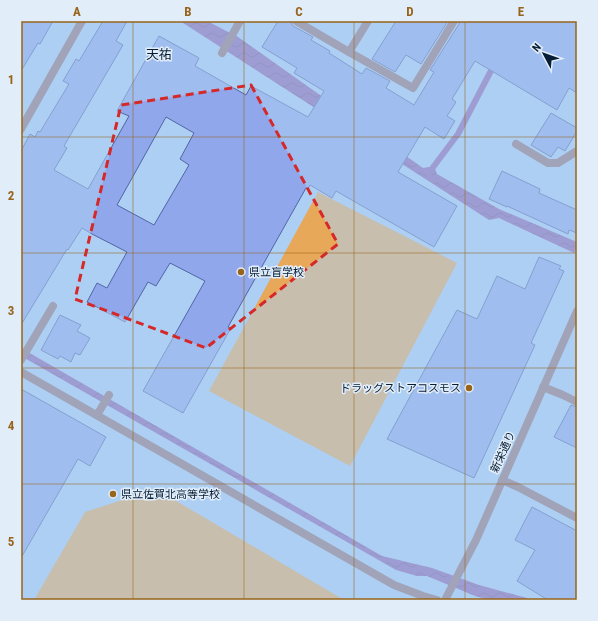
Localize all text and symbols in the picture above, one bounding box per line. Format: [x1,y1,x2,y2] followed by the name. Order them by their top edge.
[73,4,81,19] text: A
[184,4,192,19] text: B
[295,4,303,19] text: C
[406,4,414,19] text: D
[518,4,525,19] text: E
[524,34,564,74] north arrow
[530,41,544,55] text: N
[146,47,172,62] district label: 天祐
[8,72,14,87] text: 1
[8,188,15,203] text: 2
[249,266,304,279] place label: 県立盲学校
[236,267,246,277] marker: 県立盲学校
[8,303,14,318] text: 3
[340,382,461,395] place label: ドラッグストアコスモス
[464,383,474,393] marker: ドラッグストアコスモス
[8,418,15,433] text: 4
[488,429,518,475] street label: 新栄通り
[121,488,220,501] place label: 県立佐賀北高等学校
[108,489,118,499] marker: 県立佐賀北高等学校
[8,534,15,549] text: 5

